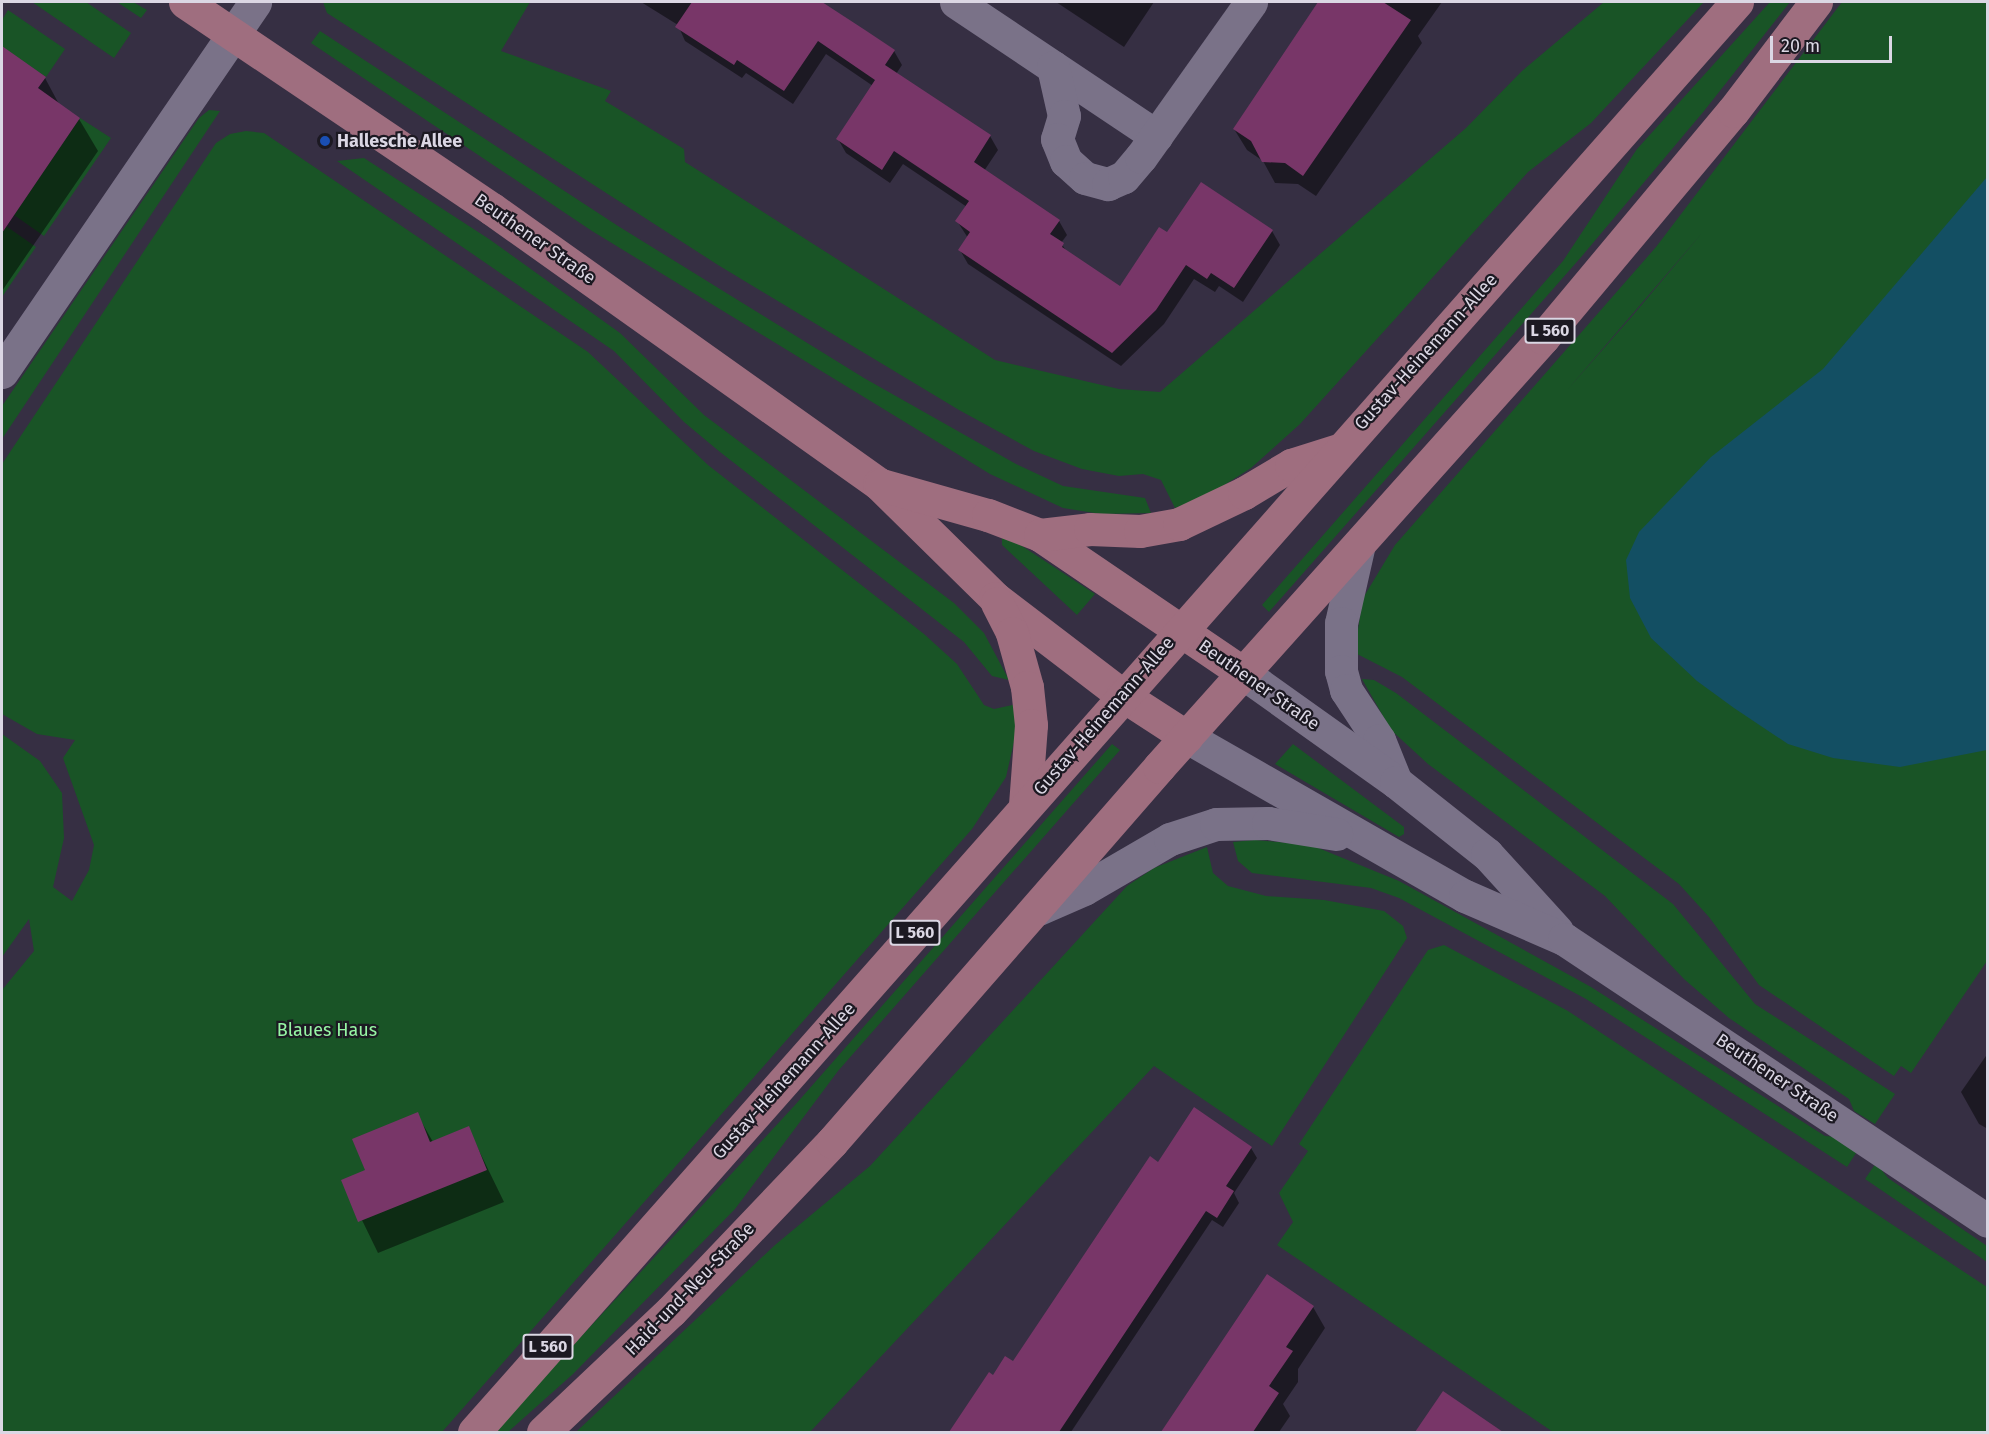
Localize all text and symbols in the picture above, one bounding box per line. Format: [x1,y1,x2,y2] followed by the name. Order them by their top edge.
[1773,24,1894,62] scale bar
[1781,35,1820,57] text: 20 m
[337,130,462,152] place label: Hallesche Allee
[318,134,332,148] marker: Hallesche Allee
[470,189,600,289] street label: Beuthener Straße
[1350,269,1502,435] street label: Gustav-Heinemann-Allee
[1524,318,1576,344] road number: L 560
[1029,632,1179,800] street label: Gustav-Heinemann-Allee
[1194,635,1324,735] street label: Beuthener Straße
[890,920,940,946] road number: L 560
[708,998,860,1164] street label: Gustav-Heinemann-Allee
[277,1019,377,1041] park label: Blaues Haus
[1712,1029,1842,1127] street label: Beuthener Straße
[621,1218,759,1360] street label: Haid-und-Neu-Straße
[522,1334,574,1360] road number: L 560

